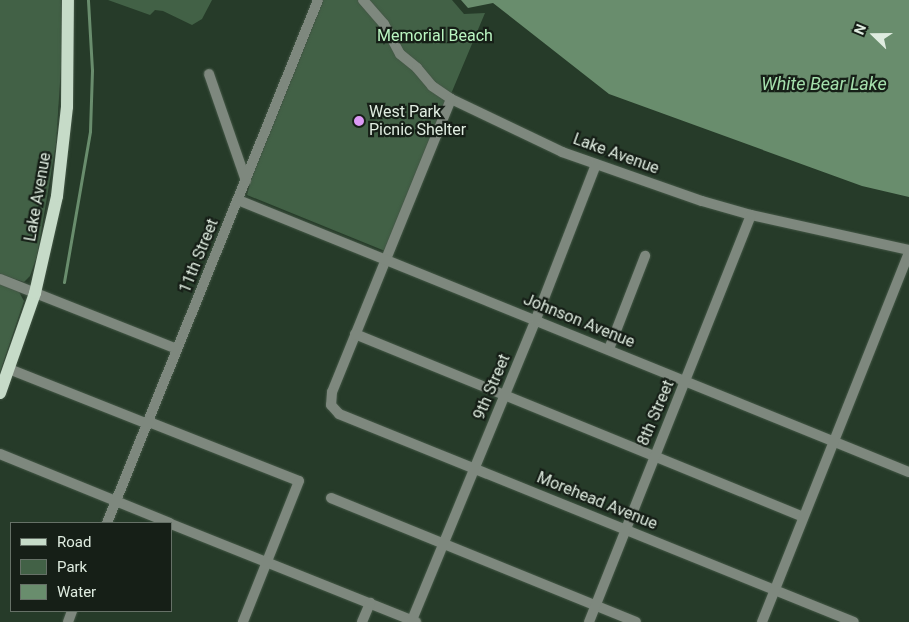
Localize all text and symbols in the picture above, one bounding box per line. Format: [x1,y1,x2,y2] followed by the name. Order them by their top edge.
[849,10,899,60] north arrow
[851,22,869,37] text: N
[377,26,493,46] park label: Memorial Beach
[761,73,887,95] water label: White Bear Lake
[369,102,466,140] place label: West Park Picnic Shelter
[353,115,365,127] marker: West Park Picnic Shelter
[570,130,662,178] street label: Lake Avenue
[21,151,55,243] street label: Lake Avenue
[175,216,223,296] street label: 11th Street
[521,290,637,352] street label: Johnson Avenue
[470,351,514,423] street label: 9th Street
[634,377,678,449] street label: 8th Street
[534,468,660,534] street label: Morehead Avenue
[10,522,172,612] legend
[57,533,91,551] text: Road
[57,558,87,576] text: Park
[57,583,96,601] text: Water

